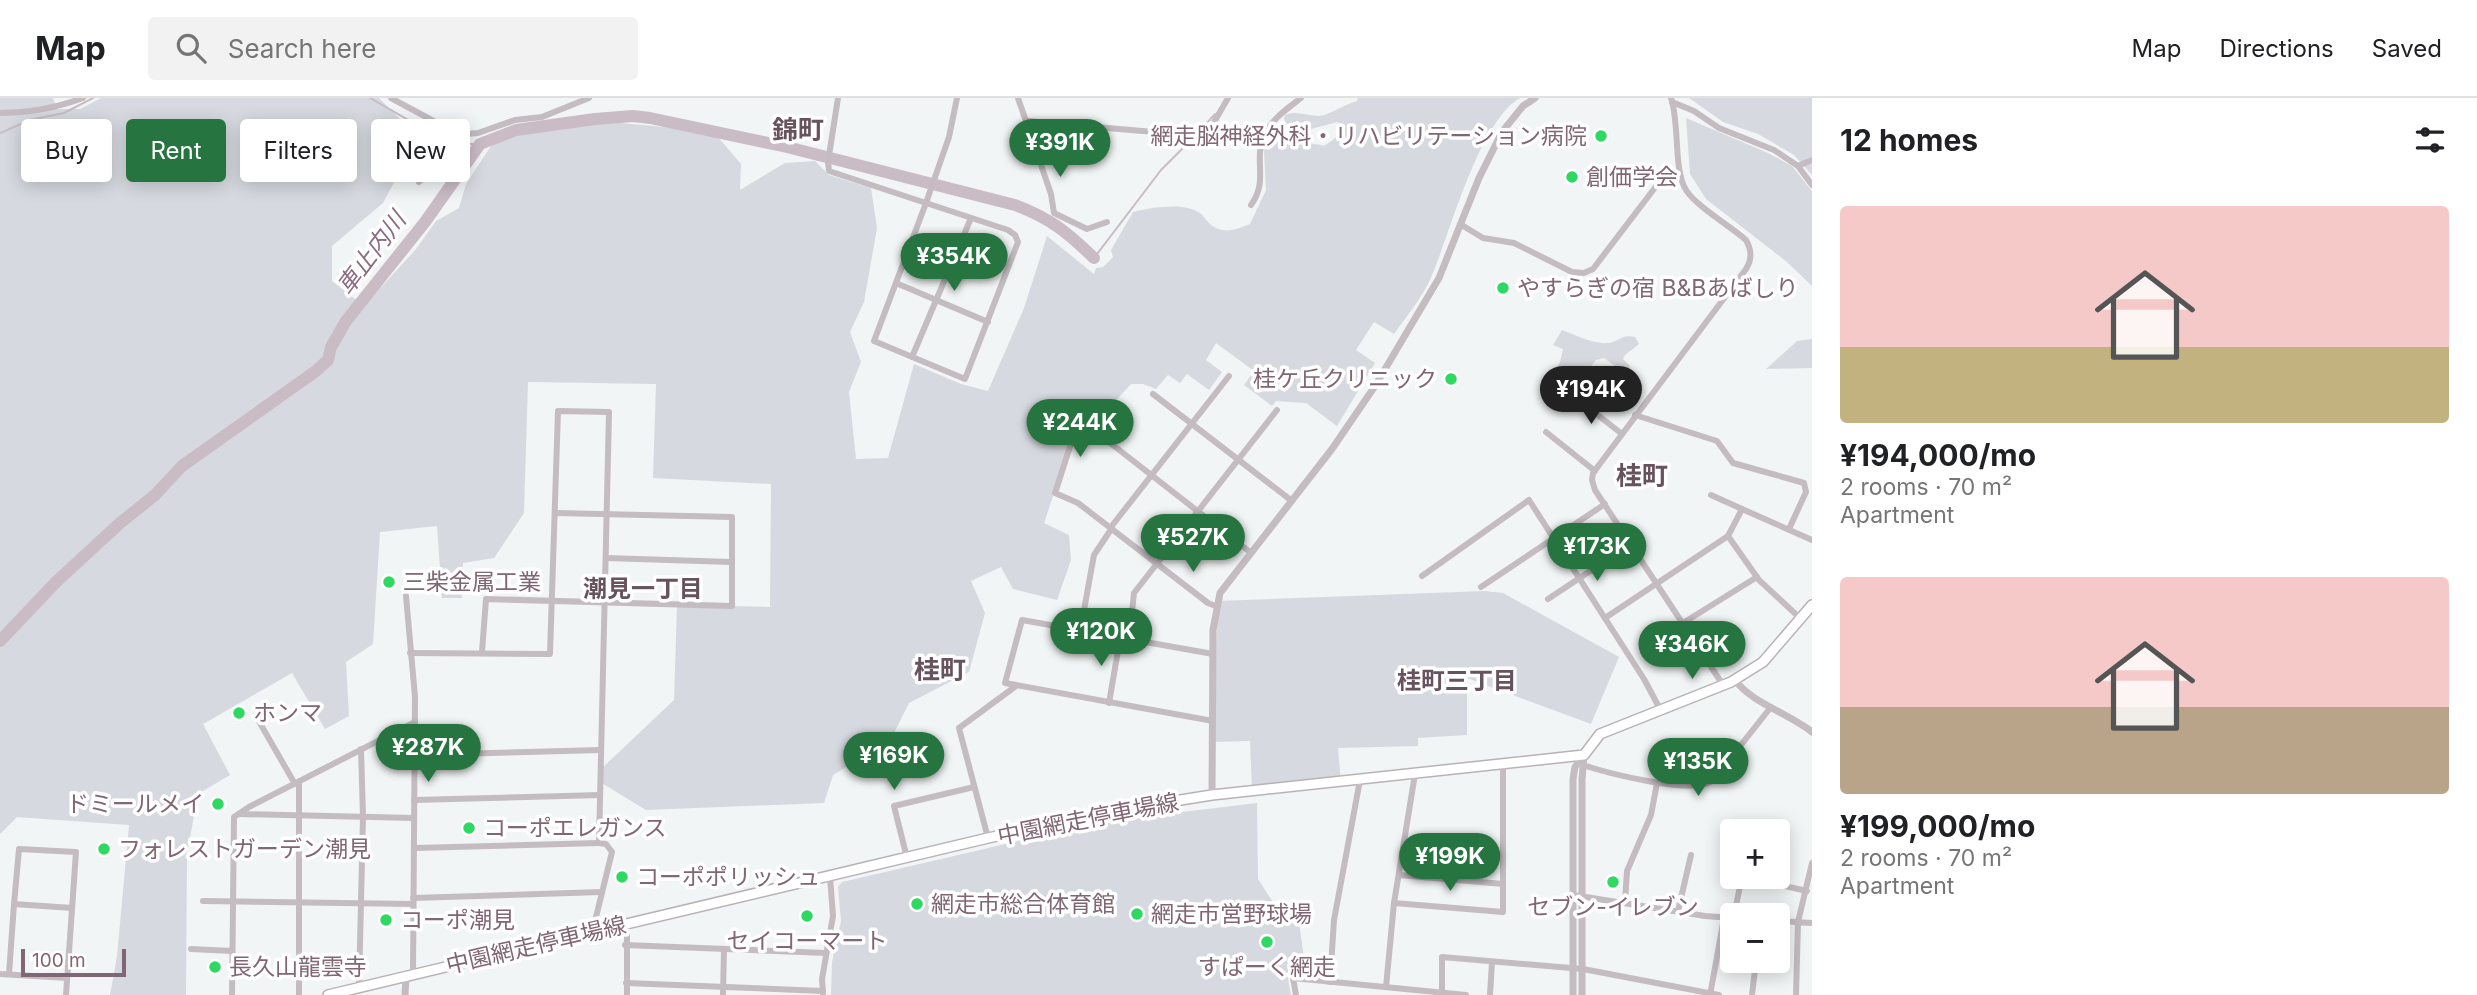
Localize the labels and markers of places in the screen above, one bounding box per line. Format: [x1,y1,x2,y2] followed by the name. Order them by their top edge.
[1011,120,1109,179] pin: ¥391K
[1150,122,1587,150] place label: 網走脳神経外科・リハビリテーション病院
[1593,128,1609,144] marker: 網走脳神経外科・リハビリテーション病院
[1586,163,1678,191] place label: 創価学会
[1564,169,1580,185] marker: 創価学会
[905,234,1003,293] pin: ¥354K
[1517,274,1798,302] place label: やすらぎの宿 B&Bあばしり
[1495,280,1511,296] marker: やすらぎの宿 B&Bあばしり
[1253,365,1437,393] place label: 桂ケ丘クリニック
[1542,366,1640,426] pin: ¥194K
[1443,371,1459,387] marker: 桂ケ丘クリニック
[1031,400,1129,459] pin: ¥244K
[1144,514,1242,574] pin: ¥527K
[1548,524,1646,583] pin: ¥173K
[403,568,541,596] place label: 三柴金属工業
[381,574,397,590] marker: 三柴金属工業
[1052,608,1150,668] pin: ¥120K
[1643,622,1741,681] pin: ¥346K
[253,699,322,727] place label: ホンマ
[231,705,247,721] marker: ホンマ
[379,724,477,784] pin: ¥287K
[845,732,943,792] pin: ¥169K
[1649,738,1747,798] pin: ¥135K
[66,790,204,818] place label: ドミールメイ
[210,796,226,812] marker: ドミールメイ
[483,814,667,842] place label: コーポエレガンス
[461,820,477,836] marker: コーポエレガンス
[1401,834,1499,893] pin: ¥199K
[118,835,371,863] place label: フォレストガーデン潮見
[96,841,112,857] marker: フォレストガーデン潮見
[636,863,820,891] place label: コーポポリッシュ
[614,869,630,885] marker: コーポポリッシュ
[1605,874,1621,890] marker: セブン-イレブン
[931,890,1115,918] place label: 網走市総合体育館
[1527,893,1699,921] place label: セブン-イレブン
[909,896,925,912] marker: 網走市総合体育館
[1151,900,1312,928] place label: 網走市営野球場
[400,906,515,934] place label: コーポ潮見
[1129,906,1145,922] marker: 網走市営野球場
[799,908,815,924] marker: セイコーマート
[378,912,394,928] marker: コーポ潮見
[727,927,888,955] place label: セイコーマート
[1259,934,1275,950] marker: すぱーく網走
[229,953,367,981] place label: 長久山龍雲寺
[1198,953,1336,981] place label: すぱーく網走
[207,959,223,975] marker: 長久山龍雲寺

